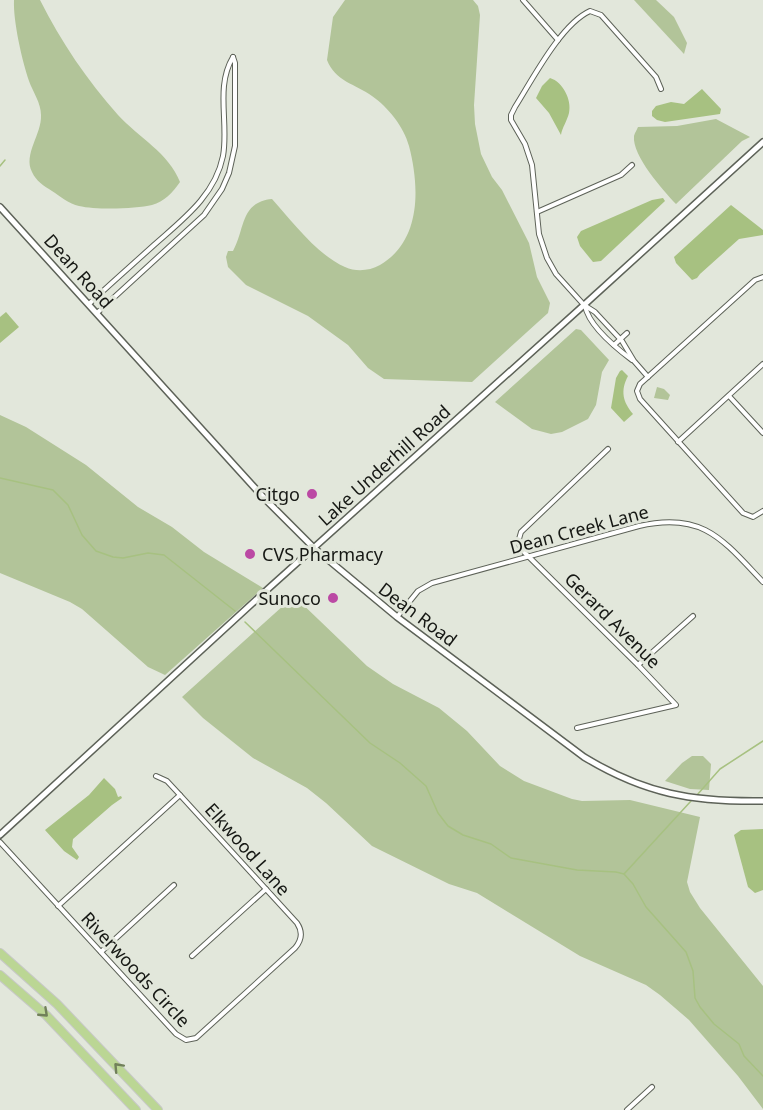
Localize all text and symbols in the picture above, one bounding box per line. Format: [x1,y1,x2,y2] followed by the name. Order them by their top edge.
[39,229,119,313] street label: Dean Road
[313,399,455,531] street label: Lake Underhill Road
[256,482,300,506] place label: Citgo
[305,487,319,501] marker: Citgo
[507,499,651,559] street label: Dean Creek Lane
[262,542,384,566] place label: CVS Pharmacy
[243,547,257,561] marker: CVS Pharmacy
[560,567,666,673] street label: Gerard Avenue
[374,577,462,651] street label: Dean Road
[258,586,321,610] place label: Sunoco
[326,591,340,605] marker: Sunoco
[200,798,296,900] street label: Elkwood Lane
[76,906,196,1032] street label: Riverwoods Circle
[36,1006,47,1017] one-way arrow
[114,1064,125,1074] one-way arrow

